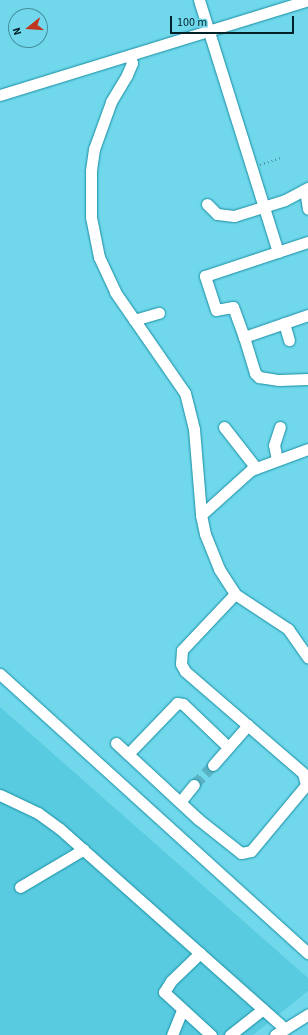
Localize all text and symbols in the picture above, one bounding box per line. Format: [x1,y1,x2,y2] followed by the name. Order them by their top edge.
[8,8,48,48] north arrow
[172,8,296,34] scale bar
[177,14,207,31] text: 100 m
[9,26,25,37] text: N

